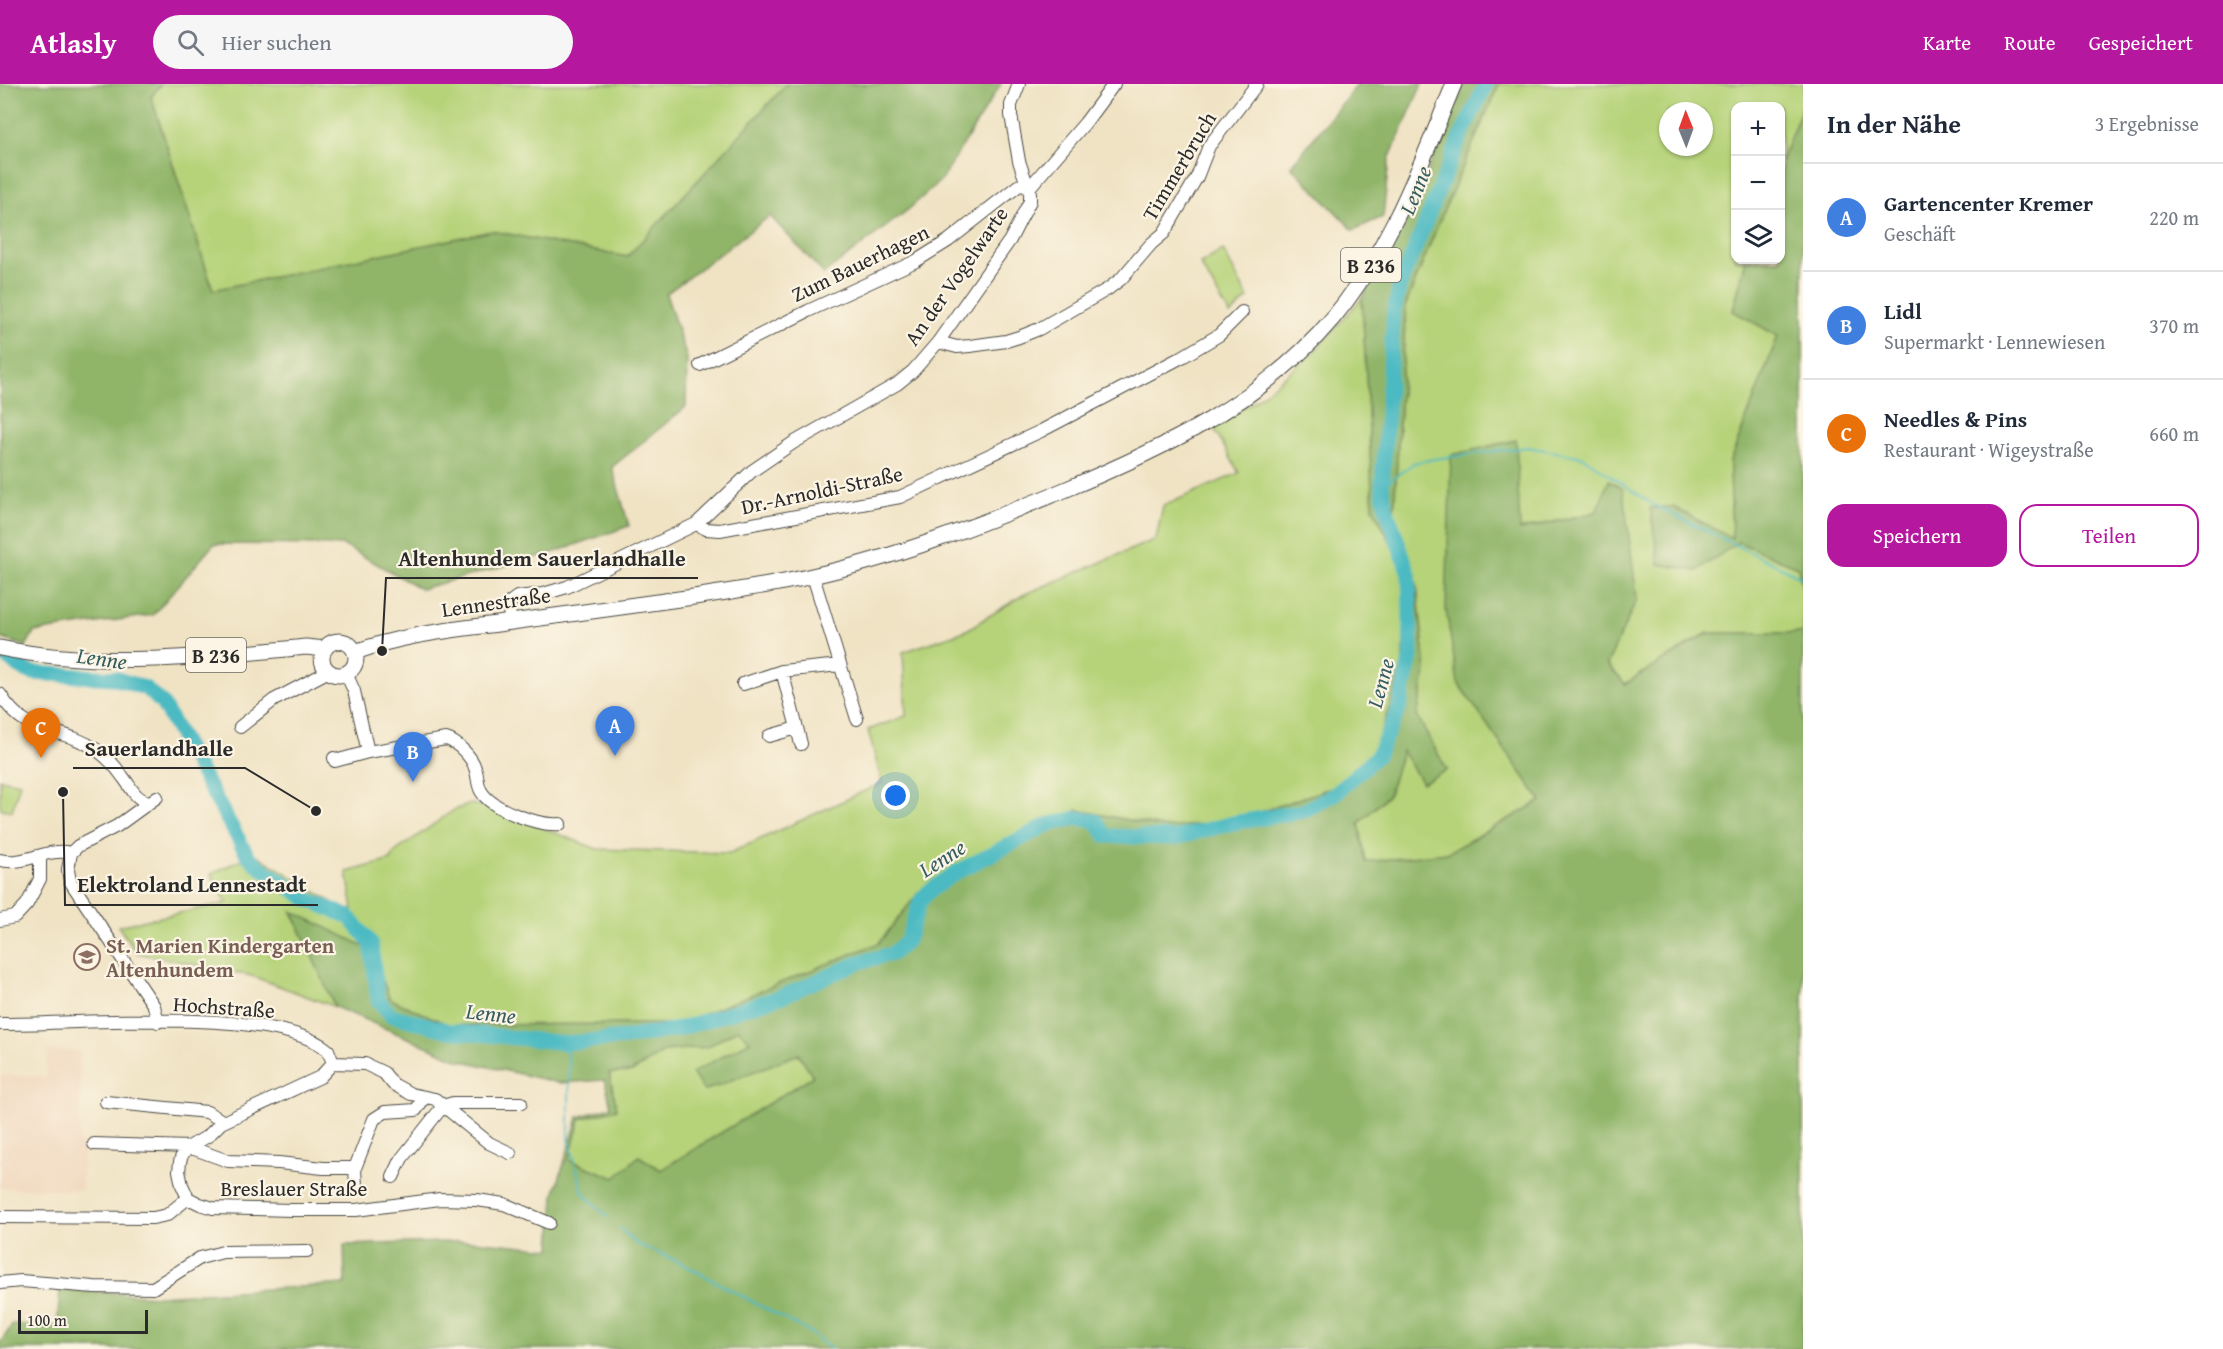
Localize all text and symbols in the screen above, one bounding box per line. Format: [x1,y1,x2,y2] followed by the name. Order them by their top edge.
[153,15,573,69] search box
[30,22,117,63] text: Atlasly
[174,26,207,59] icon: search
[222,26,332,58] text: Hier suchen
[1923,27,1971,58] text: Karte
[2004,27,2056,58] text: Route
[2089,27,2193,58] text: Gespeichert
[1659,102,1713,156] north arrow
[1731,102,1785,264] map controls
[1731,102,1785,156] button: +
[1827,104,1961,143] text: In der Nähe
[1134,105,1224,226] street label: Timmerbruch
[2095,109,2199,138] text: 3 Ergebnisse
[1731,156,1785,210] button: −
[1390,161,1439,220] water label: Lenne
[1884,187,2093,219] text: Gartencenter Kremer
[896,200,1016,352] street label: An der Vogelwarte
[1840,203,1853,232] text: A
[2149,203,2199,232] text: 220 m
[1731,210,1785,264] button: layers
[786,216,934,310] street label: Zum Bauerhagen
[1884,219,1956,248] text: Geschäft
[1341,248,1401,282] road number: B 236
[1884,295,1922,327] text: Lidl
[1840,311,1853,340] text: B
[2149,311,2199,340] text: 370 m
[1884,327,2105,356] text: Supermarkt · Lennewiesen
[1884,403,2027,435] text: Needles & Pins
[1841,419,1852,448] text: C
[2149,419,2199,448] text: 660 m
[1884,435,2094,464] text: Restaurant · Wigeystraße
[738,458,906,522] street label: Dr.-Arnoldi-Straße
[1827,504,2007,567] button: Speichern
[2019,504,2199,567] button: Teilen
[386,538,698,578] callout: Altenhundem Sauerlandhalle
[398,542,686,574] text: Altenhundem Sauerlandhalle
[439,579,553,625] street label: Lennestraße
[186,638,246,672] road number: B 236
[74,639,129,677] water label: Lenne
[1358,655,1402,712] water label: Lenne
[596,706,634,756] pin: A
[22,708,60,758] pin: C
[73,728,245,768] callout: Sauerlandhalle
[85,732,234,764] text: Sauerlandhalle
[394,732,432,782] pin: B
[881,781,910,810] your location
[911,831,972,886] water label: Lenne
[65,865,318,905] callout: Elektroland Lennestadt
[77,868,307,900] text: Elektroland Lennestadt
[106,930,335,985] place label: St. Marien Kindergarten Altenhundem
[72,942,102,972] school or university icon: St. Marien Kindergarten Altenhundem
[172,988,276,1026] street label: Hochstraße
[463,994,518,1032] water label: Lenne
[221,1173,368,1204] street label: Breslauer Straße
[18,1307,148,1334] scale bar
[27,1308,67,1332] text: 100 m

